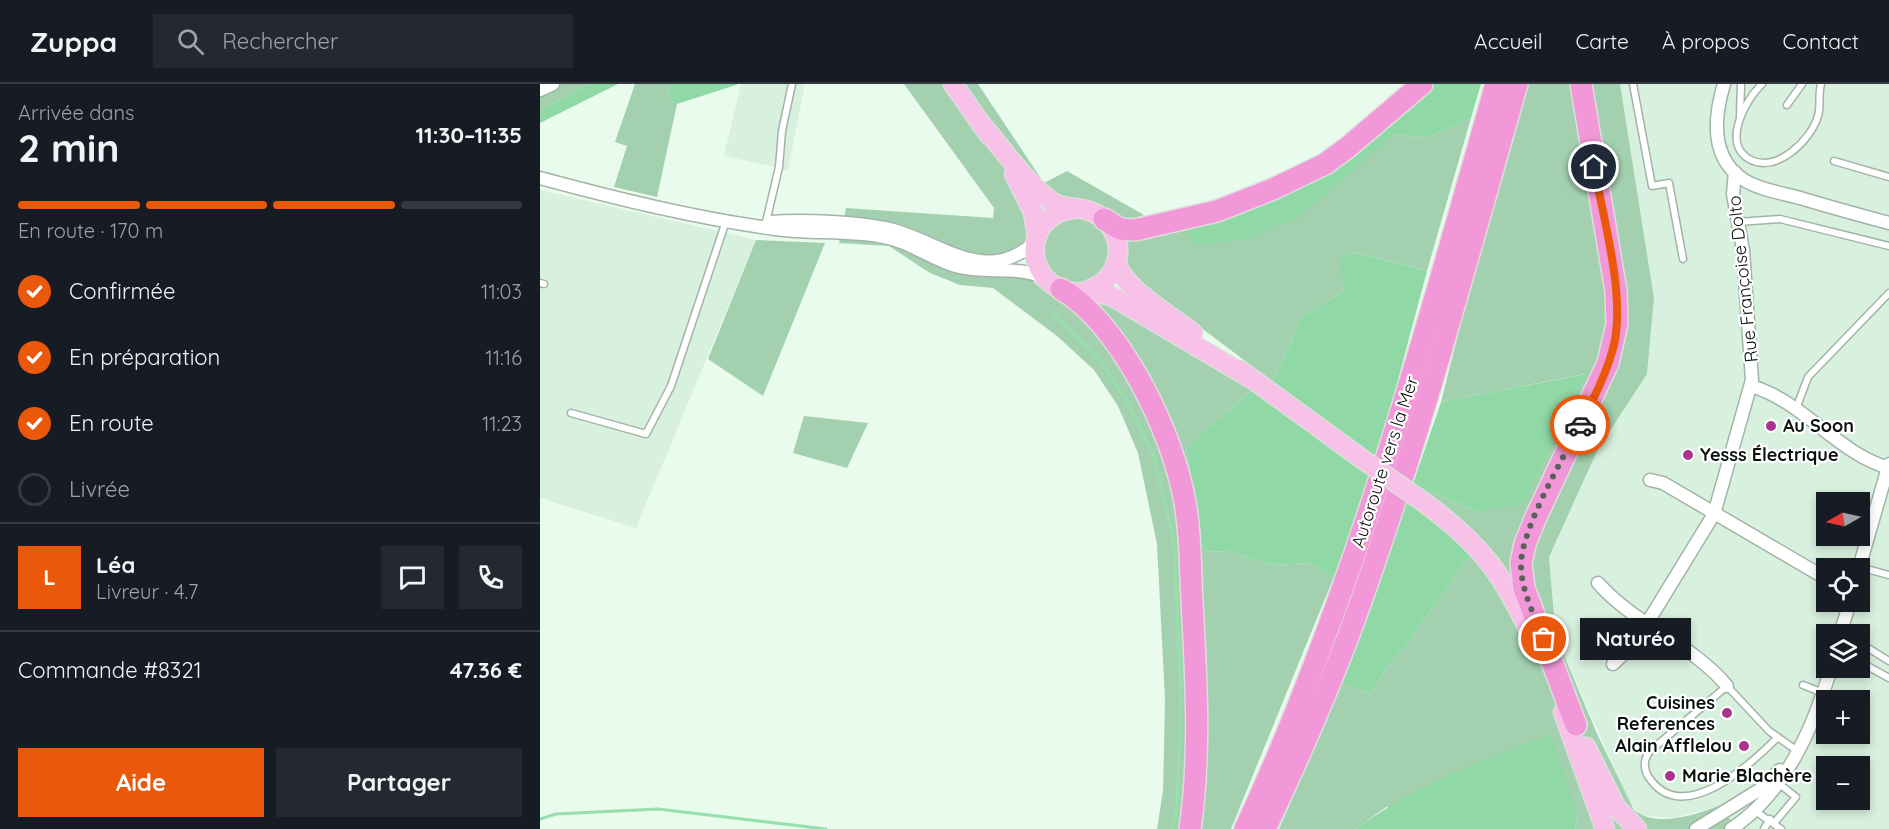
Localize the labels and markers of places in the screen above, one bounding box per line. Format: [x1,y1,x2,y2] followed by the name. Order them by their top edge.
[1568,141,1619,192] pin
[1783,414,1854,437] place label: Au Soon
[1764,419,1778,433] marker: Au Soon
[1700,443,1839,466] place label: Yesss Électrique
[1681,448,1695,462] marker: Yesss Électrique
[1518,613,1569,664] pin
[1580,618,1691,660] callout: Naturéo
[1617,691,1715,735] place label: Cuisines References
[1720,706,1734,720] marker: Cuisines References
[1615,734,1732,757] place label: Alain Afflelou
[1737,739,1751,753] marker: Alain Afflelou
[1682,764,1812,787] place label: Marie Blachère
[1663,769,1677,783] marker: Marie Blachère

